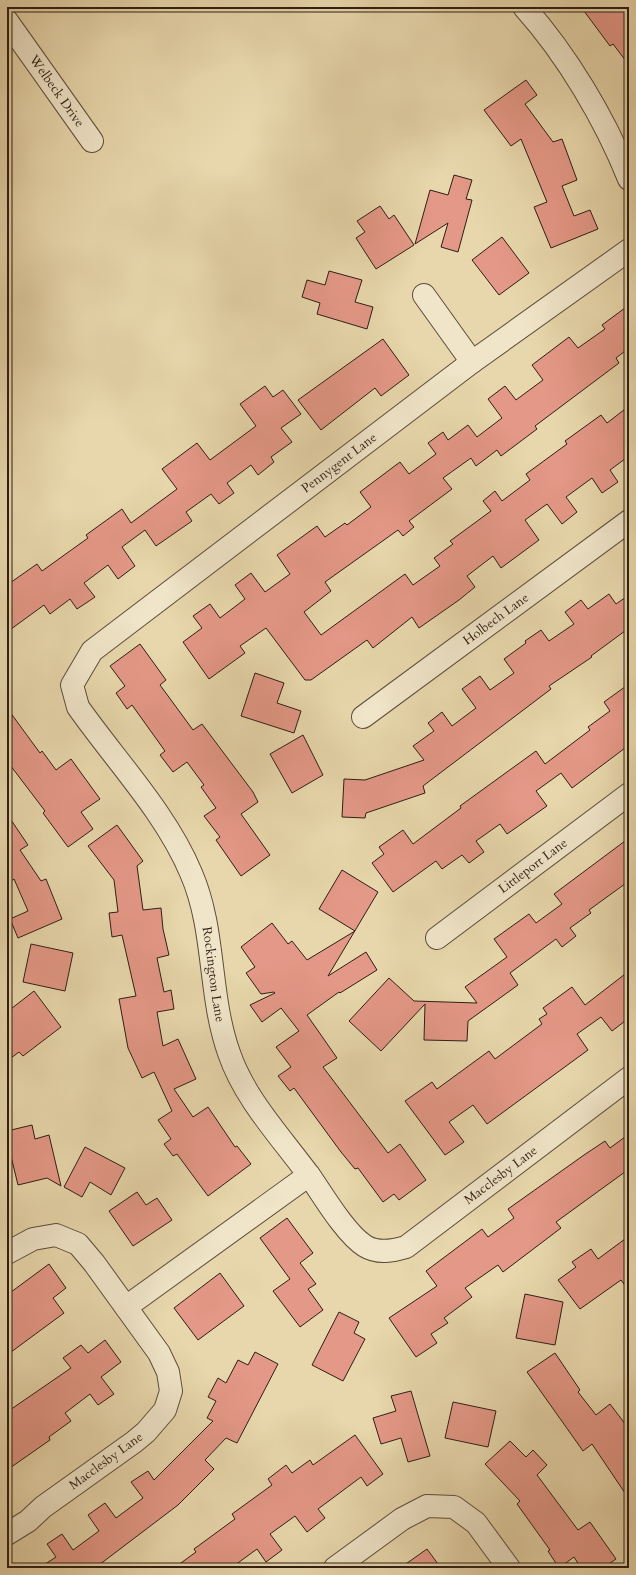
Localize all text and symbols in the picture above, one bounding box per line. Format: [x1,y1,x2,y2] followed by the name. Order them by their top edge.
[24,51,88,131] street label: Welbeck Drive
[298,429,381,497] street label: Pennygent Lane
[459,589,532,649] street label: Holbech Lane
[495,834,571,898] street label: Littleport Lane
[198,925,229,1024] street label: Rockington Lane
[460,1142,541,1209] street label: Macclesby Lane
[65,1428,147,1494] street label: Macclesby Lane

